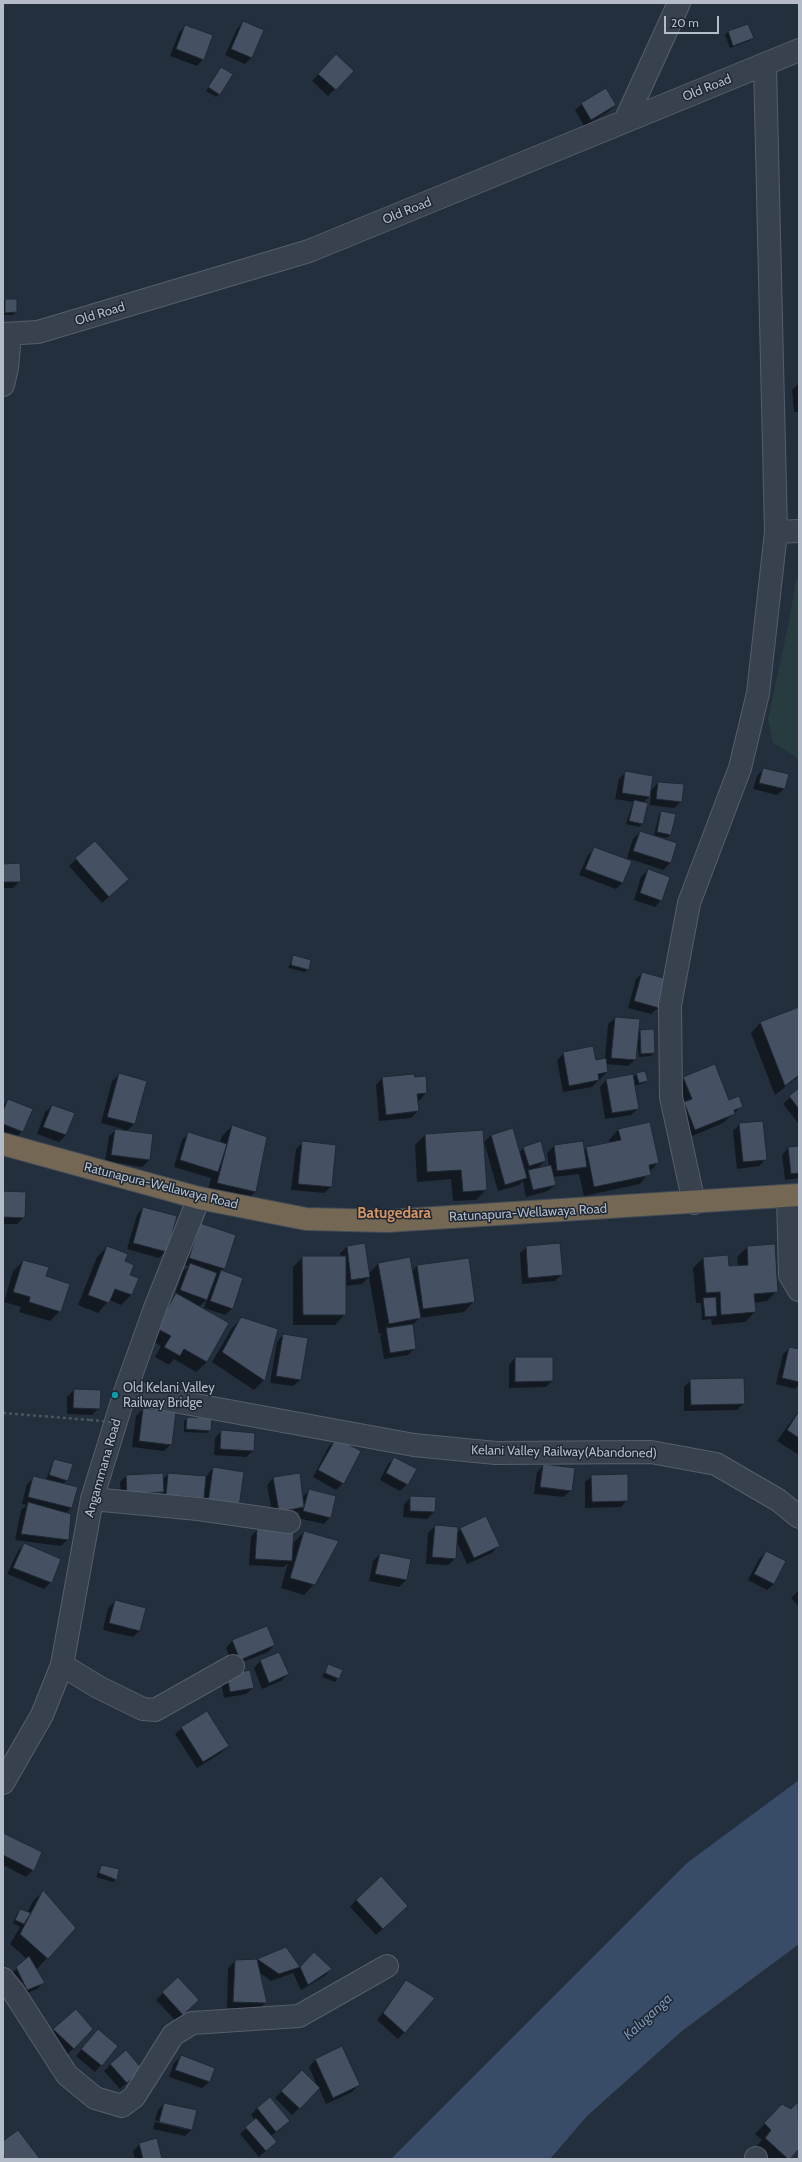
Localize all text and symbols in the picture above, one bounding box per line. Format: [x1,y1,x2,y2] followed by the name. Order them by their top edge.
[666,8,721,34] scale bar
[671,15,699,30] text: 20 m
[680,71,734,105] street label: Old Road
[380,194,434,228] street label: Old Road
[73,299,127,329] street label: Old Road
[82,1159,240,1213] street label: Ratunapura-Wellawaya Road
[449,1201,607,1225] street label: Ratunapura-Wellawaya Road
[357,1205,431,1223] district label: Batugedara
[123,1380,215,1411] place label: Old Kelani Valley Railway Bridge
[110,1390,120,1400] marker: Old Kelani Valley Railway Bridge
[81,1417,125,1519] street label: Angammana Road
[471,1443,657,1461] street label: Kelani Valley Railway(Abandoned)
[620,1990,676,2044] water label: Kaluganga

